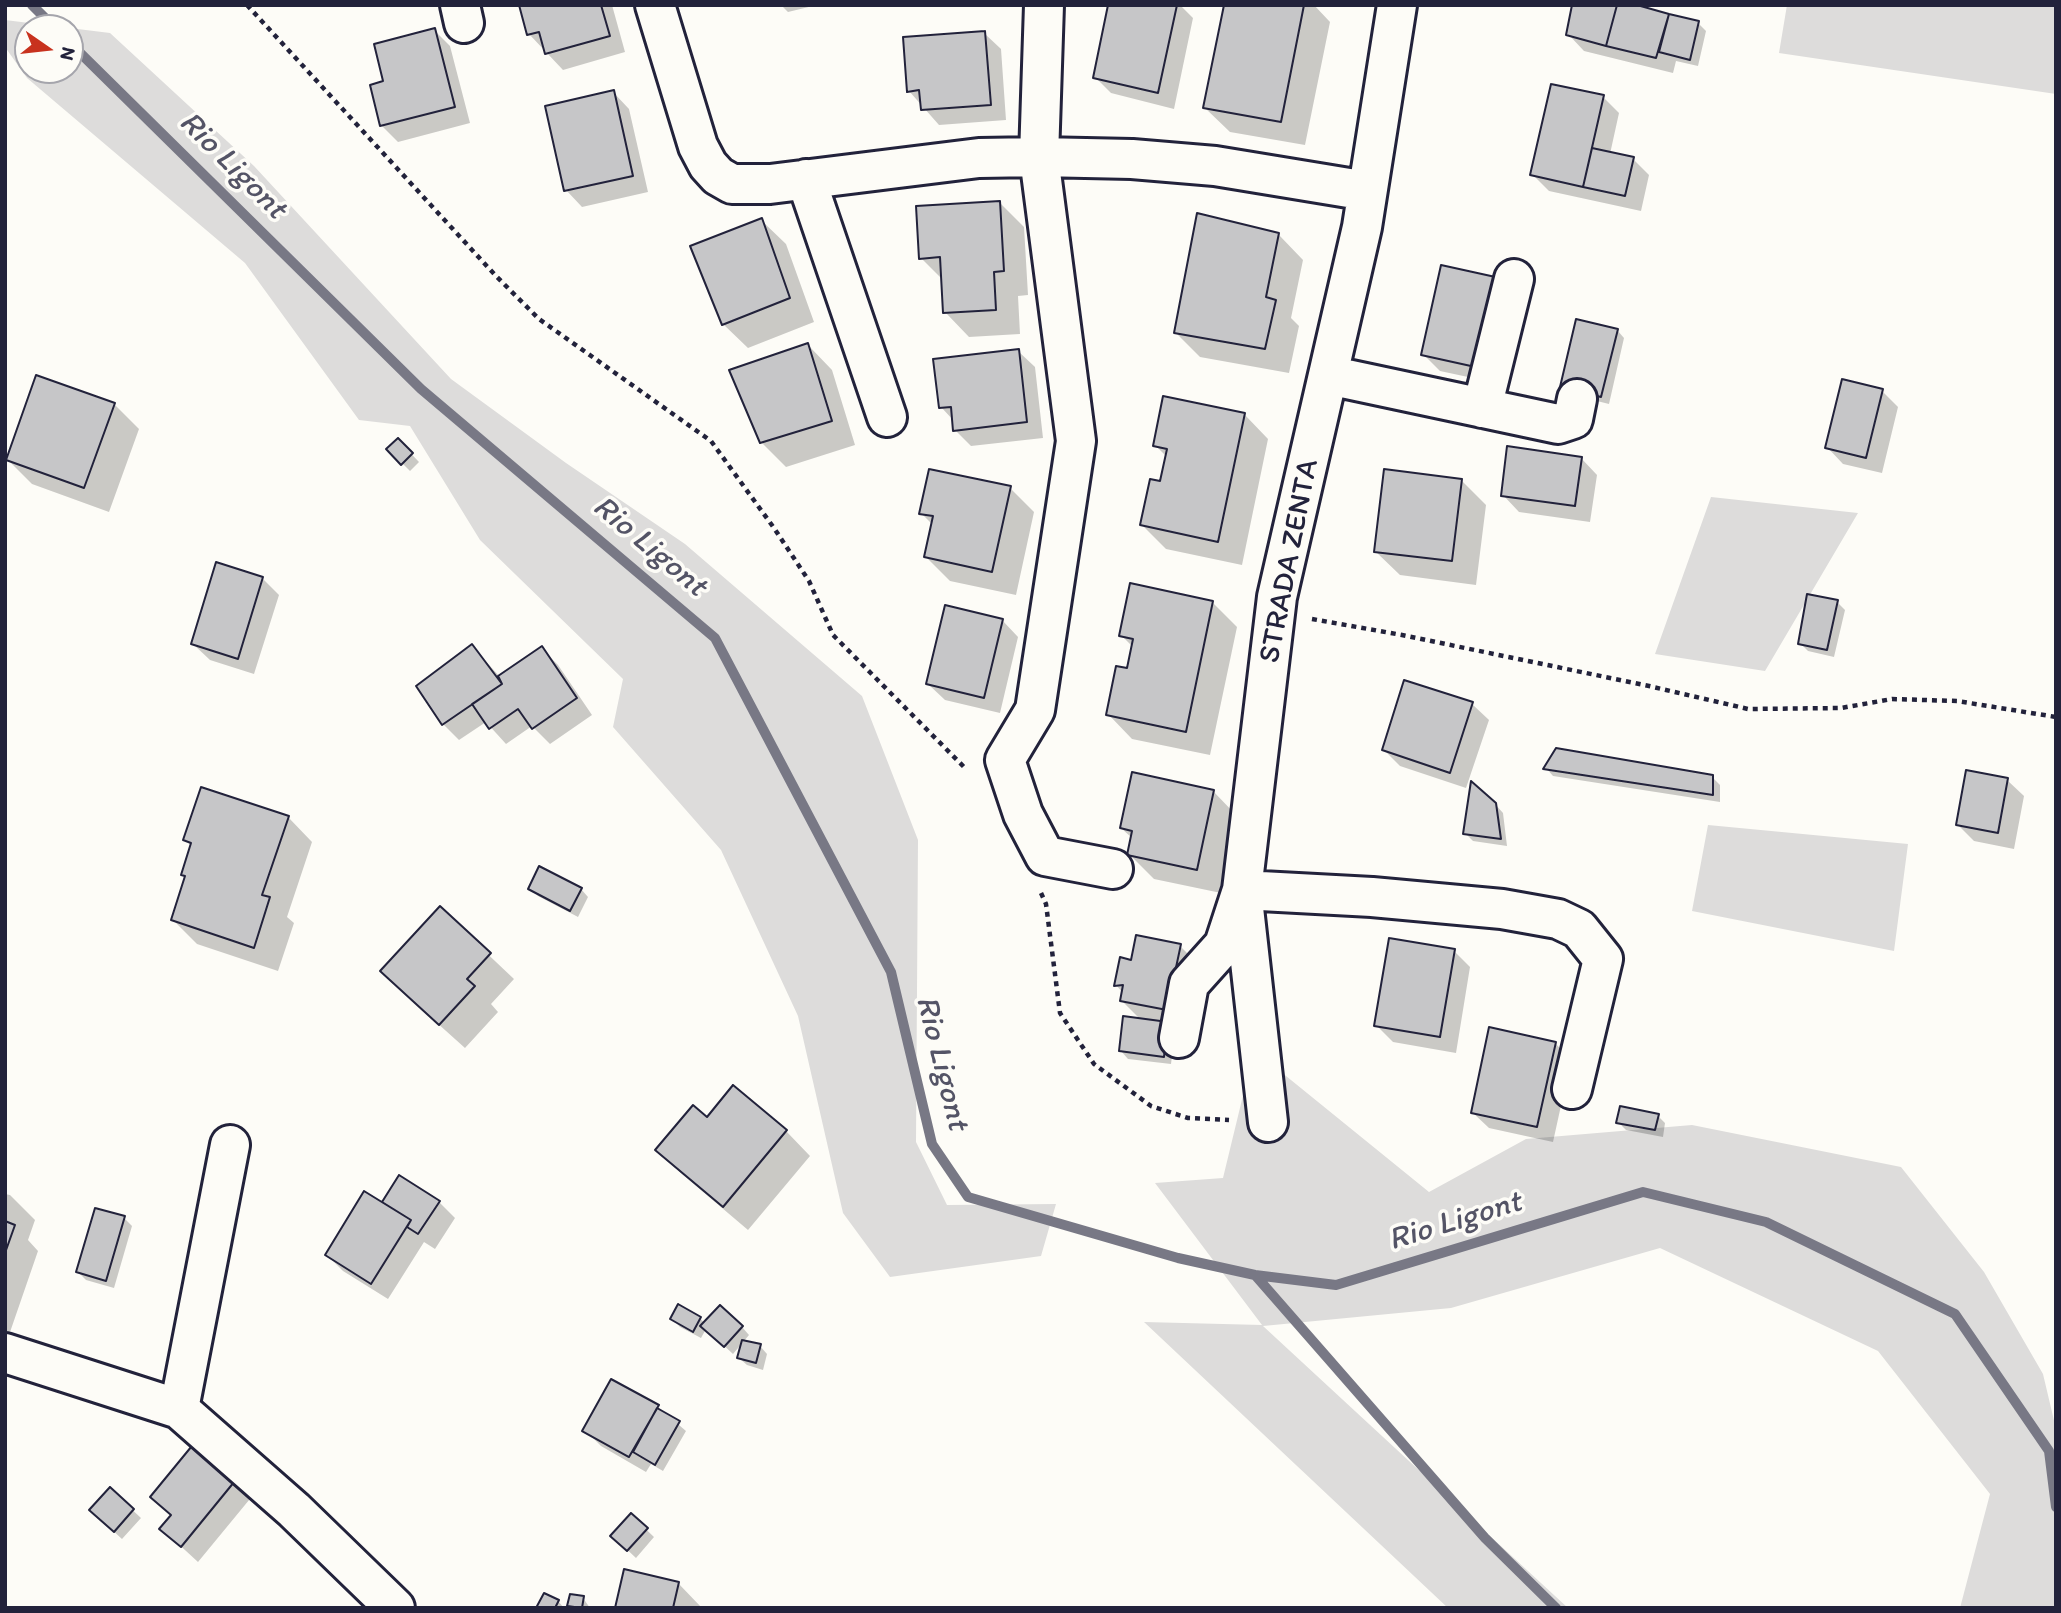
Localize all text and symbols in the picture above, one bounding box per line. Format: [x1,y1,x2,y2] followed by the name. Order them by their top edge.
[14,14,84,84] north arrow
[55,45,81,63] text: N
[170,104,294,228] water label: Rio Ligont
[1253,456,1327,666] street label: STRADA ZENTA
[584,488,714,606] water label: Rio Ligont
[906,992,976,1134] water label: Rio Ligont
[1384,1184,1526,1260] water label: Rio Ligont

